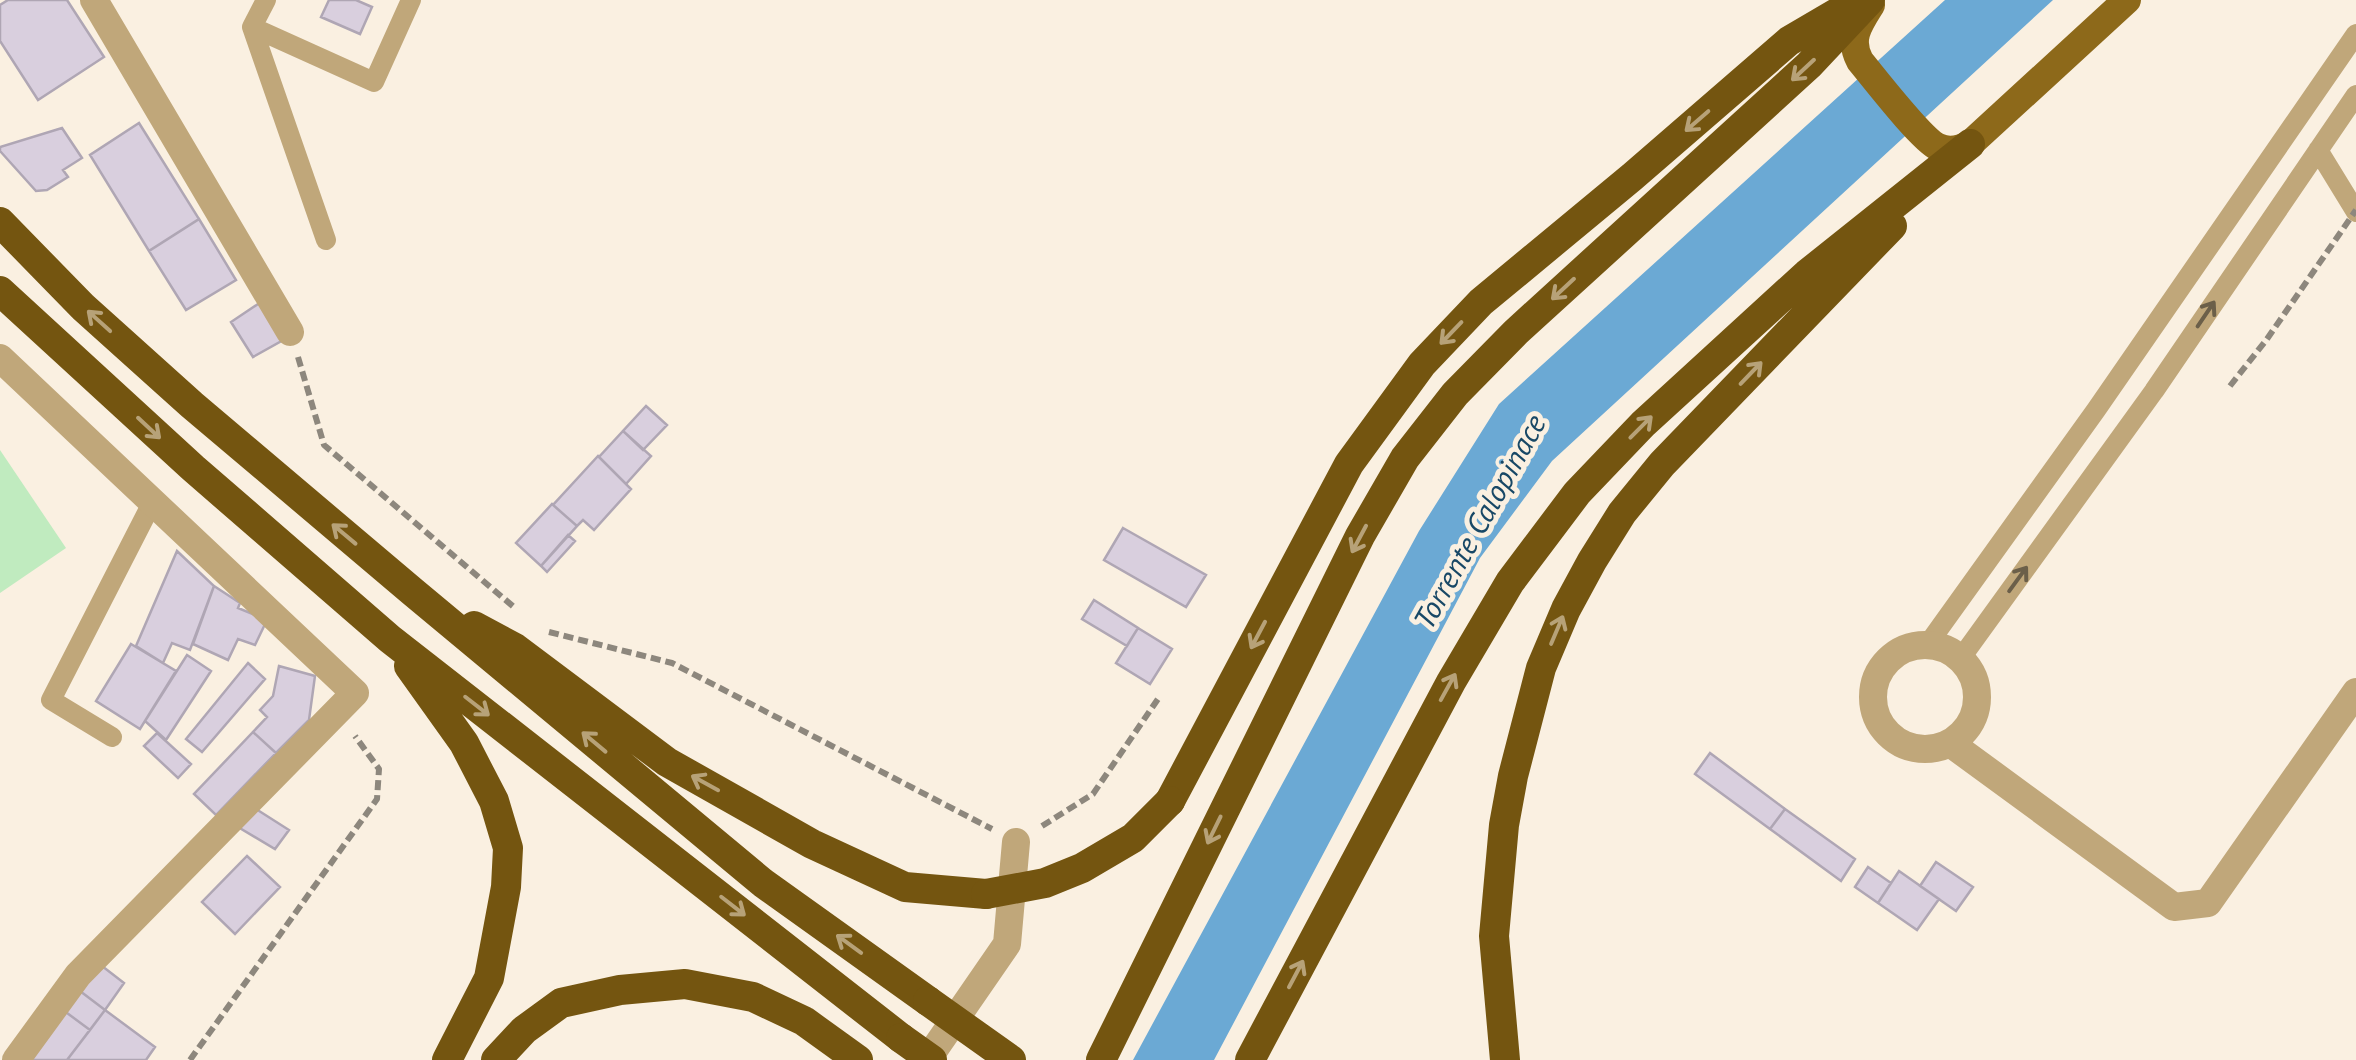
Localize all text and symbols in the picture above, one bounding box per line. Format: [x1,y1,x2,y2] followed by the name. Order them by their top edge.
[1791,58,1815,82] one-way arrow
[1685,109,1710,132] one-way arrow
[1551,277,1575,301] one-way arrow
[2195,301,2216,329] one-way arrow
[87,310,112,333] one-way arrow
[1439,320,1463,344] one-way arrow
[1739,361,1763,385] one-way arrow
[1404,407,1554,636] water label: Torrente Calopinace
[1628,415,1653,440] one-way arrow
[136,416,161,439] one-way arrow
[332,523,358,545] one-way arrow
[1348,524,1368,554] one-way arrow
[2007,566,2028,593] one-way arrow
[1549,616,1567,646] one-way arrow
[1248,619,1268,649] one-way arrow
[1439,673,1459,702] one-way arrow
[463,695,489,717] one-way arrow
[582,731,607,754] one-way arrow
[690,773,720,793] one-way arrow
[1203,814,1222,844] one-way arrow
[719,895,746,916] one-way arrow
[835,934,863,955] one-way arrow
[1286,959,1306,989] one-way arrow

